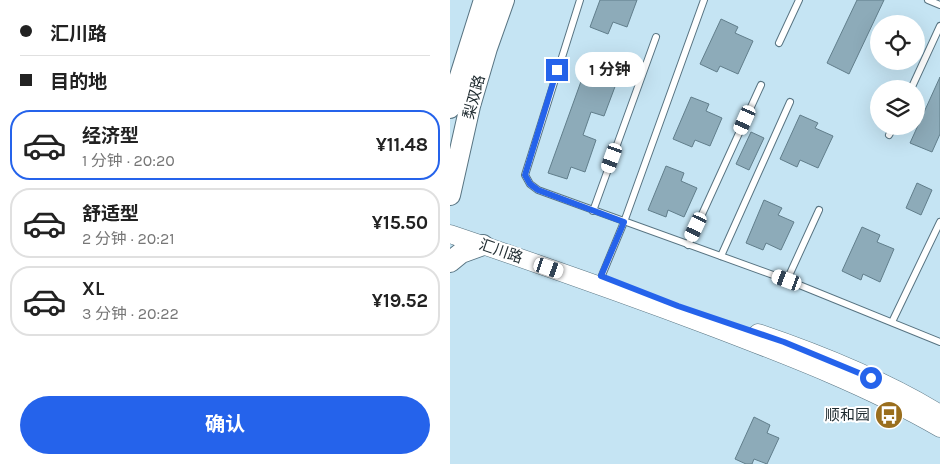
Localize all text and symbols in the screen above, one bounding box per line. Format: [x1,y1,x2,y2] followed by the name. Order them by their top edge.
[870,15,925,135] map controls
[870,15,925,70] button: locate
[50,23,107,45] text: 汇川路
[574,52,644,88] callout: 1 分钟
[546,59,568,81] route end
[589,60,631,79] text: 1 分钟
[50,71,107,93] text: 目的地
[459,73,489,121] street label: 梨双路
[870,80,925,135] button: layers
[732,103,757,137] car
[22,123,67,168] icon: car
[82,125,139,147] text: 经济型
[376,134,428,156] text: ¥11.48
[599,141,624,175] car
[82,151,175,170] text: 1 分钟 · 20:20
[22,201,67,246] icon: car
[82,203,139,225] text: 舒适型
[682,210,709,244] car
[372,212,428,234] text: ¥15.50
[82,229,175,248] text: 2 分钟 · 20:21
[477,235,525,267] street label: 汇川路
[532,256,565,280] car
[770,268,803,292] car
[82,278,104,300] text: XL
[22,279,67,324] icon: car
[372,290,428,312] text: ¥19.52
[82,304,179,323] text: 3 分钟 · 20:22
[860,367,882,389] route start
[20,396,430,454] button: 确认
[874,400,904,430] bus stop icon: 顺和园
[825,406,870,424] place label: 顺和园

